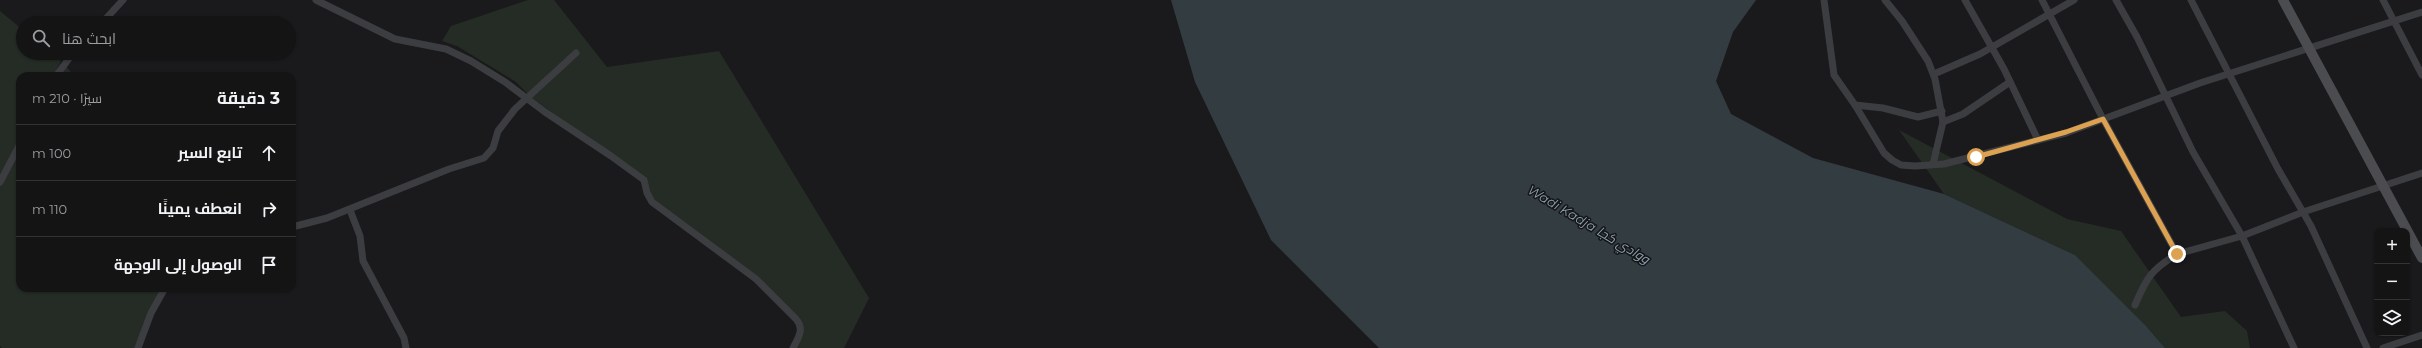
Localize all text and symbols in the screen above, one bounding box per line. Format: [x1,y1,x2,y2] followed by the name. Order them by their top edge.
[16,16,296,60] search box
[30,27,52,49] icon: search
[62,29,116,48] text: ابحث هنا
[217,88,280,108] text: 3 دقيقة
[32,90,102,106] text: سيرًا · 210 m
[258,142,280,164] icon: ahead
[178,143,242,162] text: تابع السير
[32,145,71,161] text: 100 m
[1967,148,1985,166] route start
[1524,181,1654,270] water label: Wadi Kadja ووادي كجا
[258,198,280,220] icon: right
[158,199,242,218] text: انعطف يمينًا
[32,201,67,217] text: 110 m
[2374,228,2410,336] map controls
[2374,228,2410,264] button: +
[2168,245,2186,263] route end
[258,254,280,276] icon: arrive
[114,255,242,274] text: الوصول إلى الوجهة
[2374,264,2410,300] button: −
[2374,300,2410,336] button: layers

